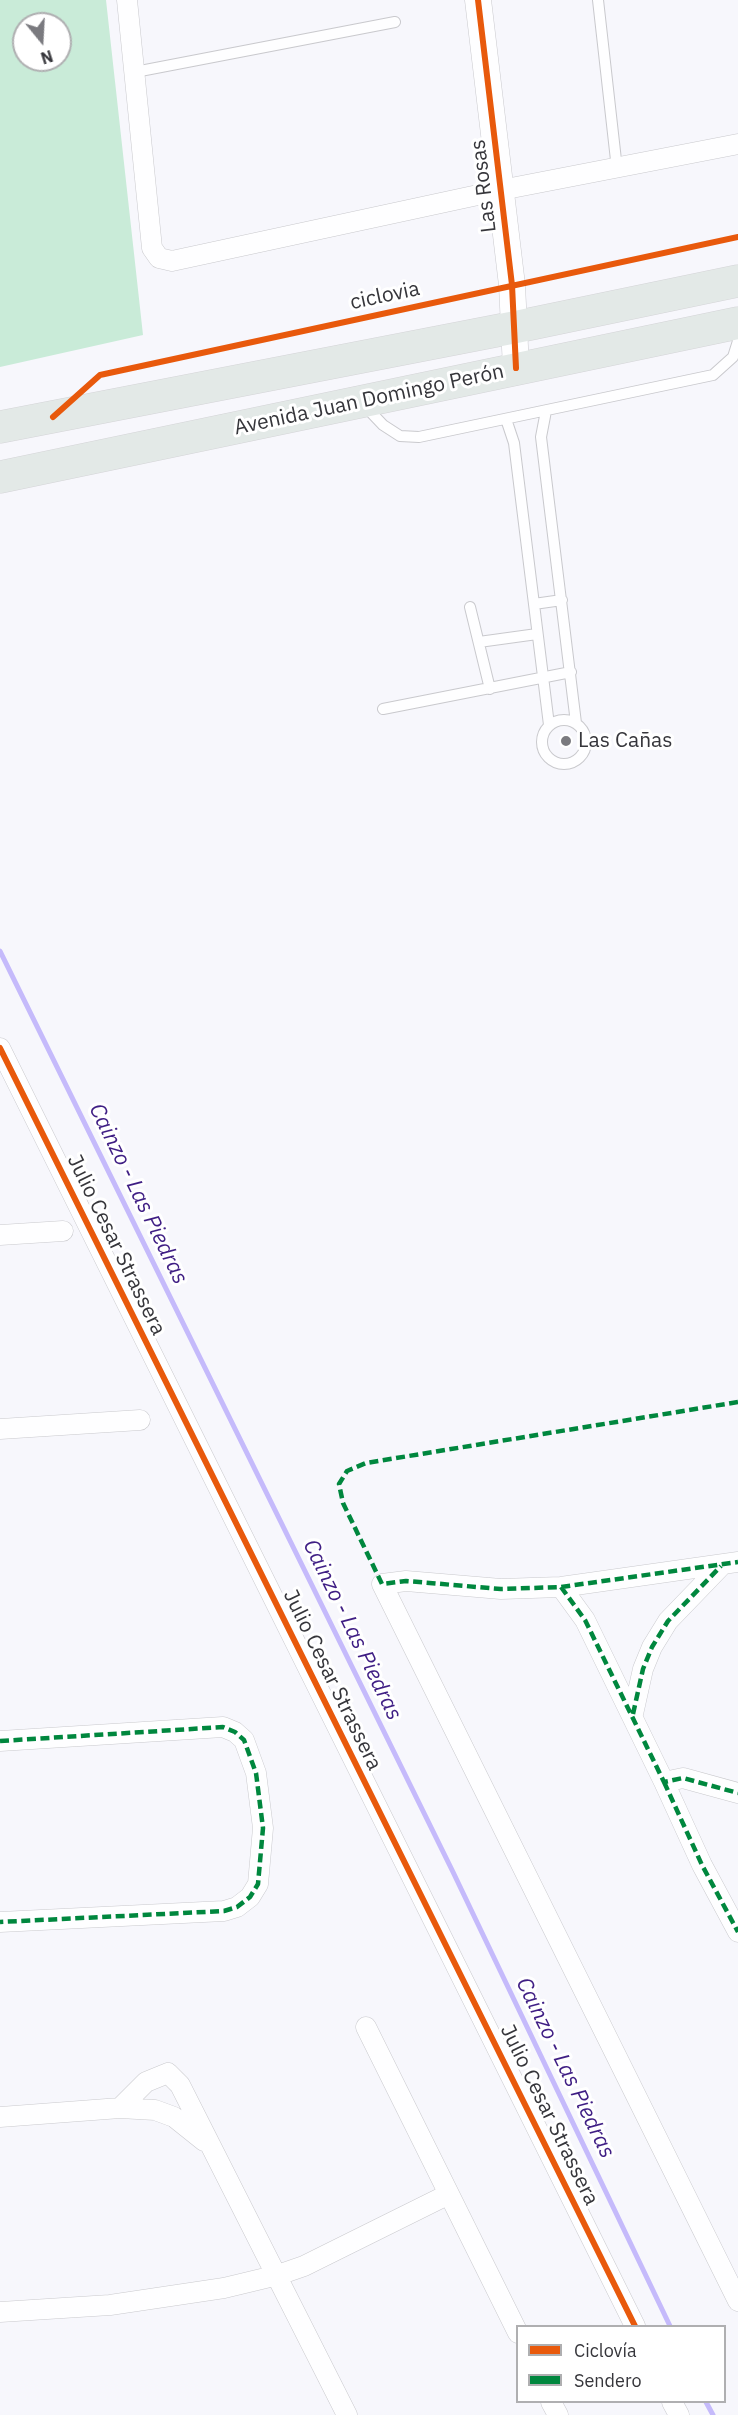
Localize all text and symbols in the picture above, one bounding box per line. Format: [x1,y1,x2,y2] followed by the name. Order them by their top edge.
[12,12,72,72] north arrow
[38,46,56,69] text: N
[466,138,502,234] street label: Las Rosas
[348,276,422,316] street label: ciclovia
[232,359,506,441] street label: Avenida Juan Domingo Perón
[578,728,673,754] place label: Las Cañas
[559,734,573,748] marker: Las Cañas
[83,1100,193,1288] water label: Cainzo - Las Piedras
[61,1150,171,1340] street label: Julio Cesar Strassera
[297,1536,407,1724] water label: Cainzo - Las Piedras
[277,1585,387,1775] street label: Julio Cesar Strassera
[510,1974,620,2162] water label: Cainzo - Las Piedras
[494,2020,604,2210] street label: Julio Cesar Strassera
[516,2325,726,2403] legend
[574,2339,637,2362] text: Ciclovía
[574,2369,641,2392] text: Sendero

